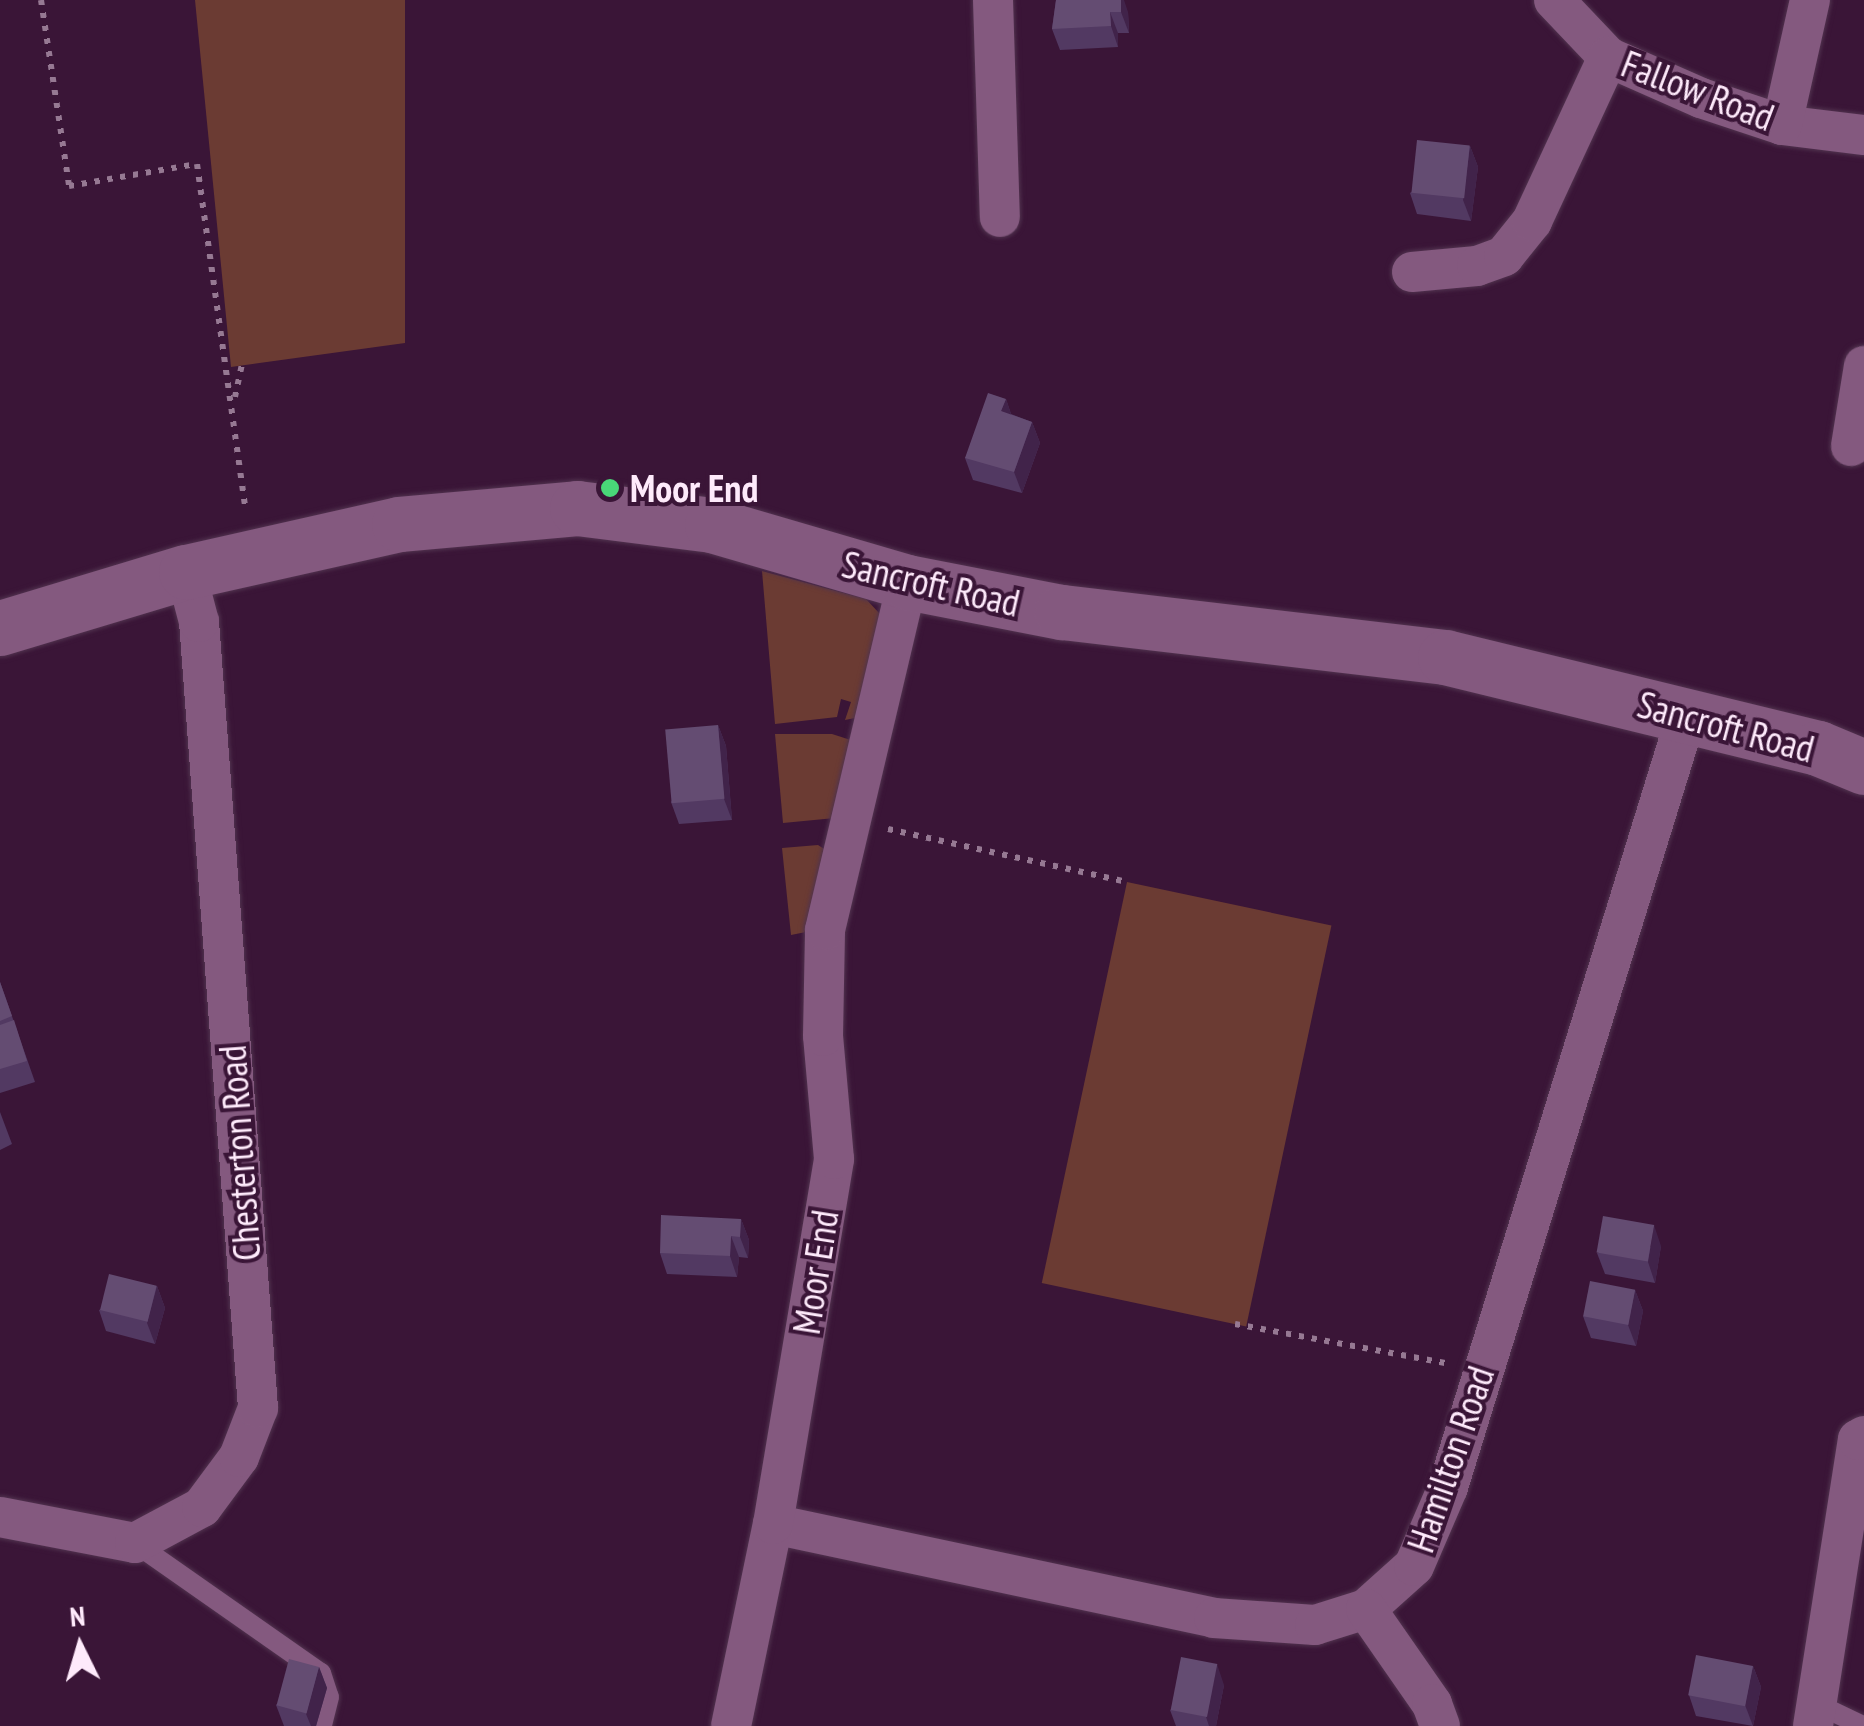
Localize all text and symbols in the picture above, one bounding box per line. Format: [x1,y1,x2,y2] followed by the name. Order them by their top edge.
[1615,40,1781,140] street label: Fallow Road
[630,465,758,511] place label: Moor End
[599,477,621,499] marker: Moor End
[838,540,1024,626] street label: Sancroft Road
[1633,681,1819,771] street label: Sancroft Road
[209,1044,269,1262] street label: Chesterton Road
[783,1207,847,1337] street label: Moor End
[1397,1360,1503,1558] street label: Hamilton Road
[30,1596,130,1696] north arrow
[68,1597,86,1635] text: N

